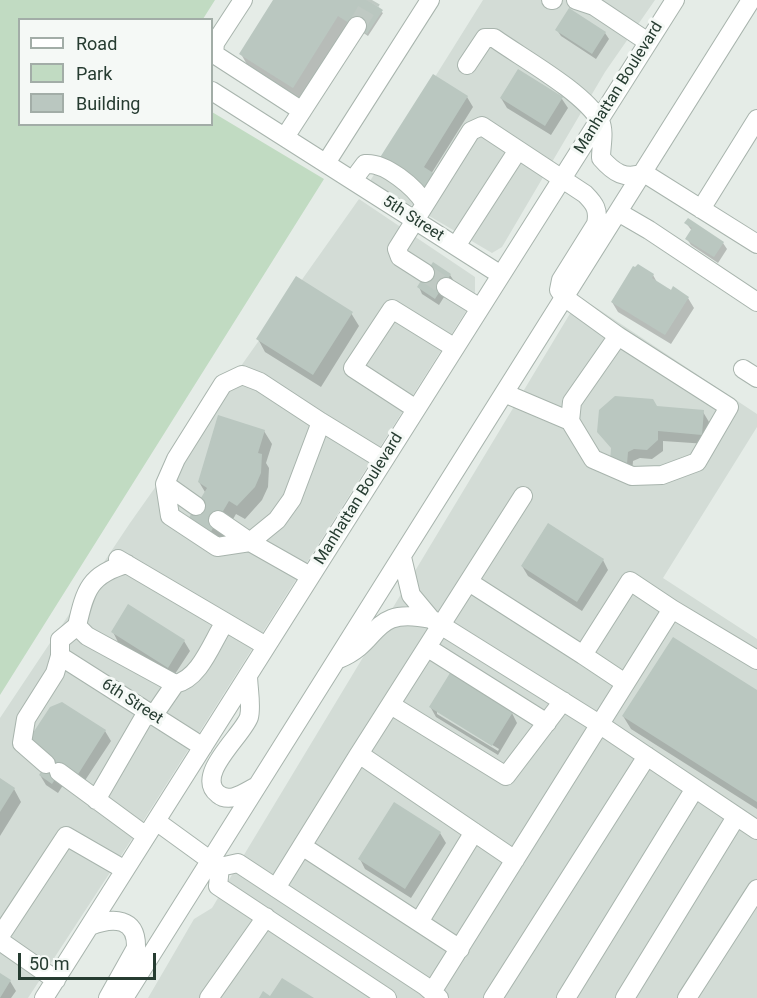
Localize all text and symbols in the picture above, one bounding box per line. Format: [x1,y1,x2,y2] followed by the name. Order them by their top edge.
[18,18,213,126] legend
[571,19,667,157] street label: Manhattan Boulevard
[76,33,117,54] text: Road
[76,63,112,84] text: Park
[76,93,140,114] text: Building
[379,192,447,246] street label: 5th Street
[311,430,407,568] street label: Manhattan Boulevard
[98,675,166,729] street label: 6th Street
[21,941,159,979] scale bar
[29,953,69,974] text: 50 m

